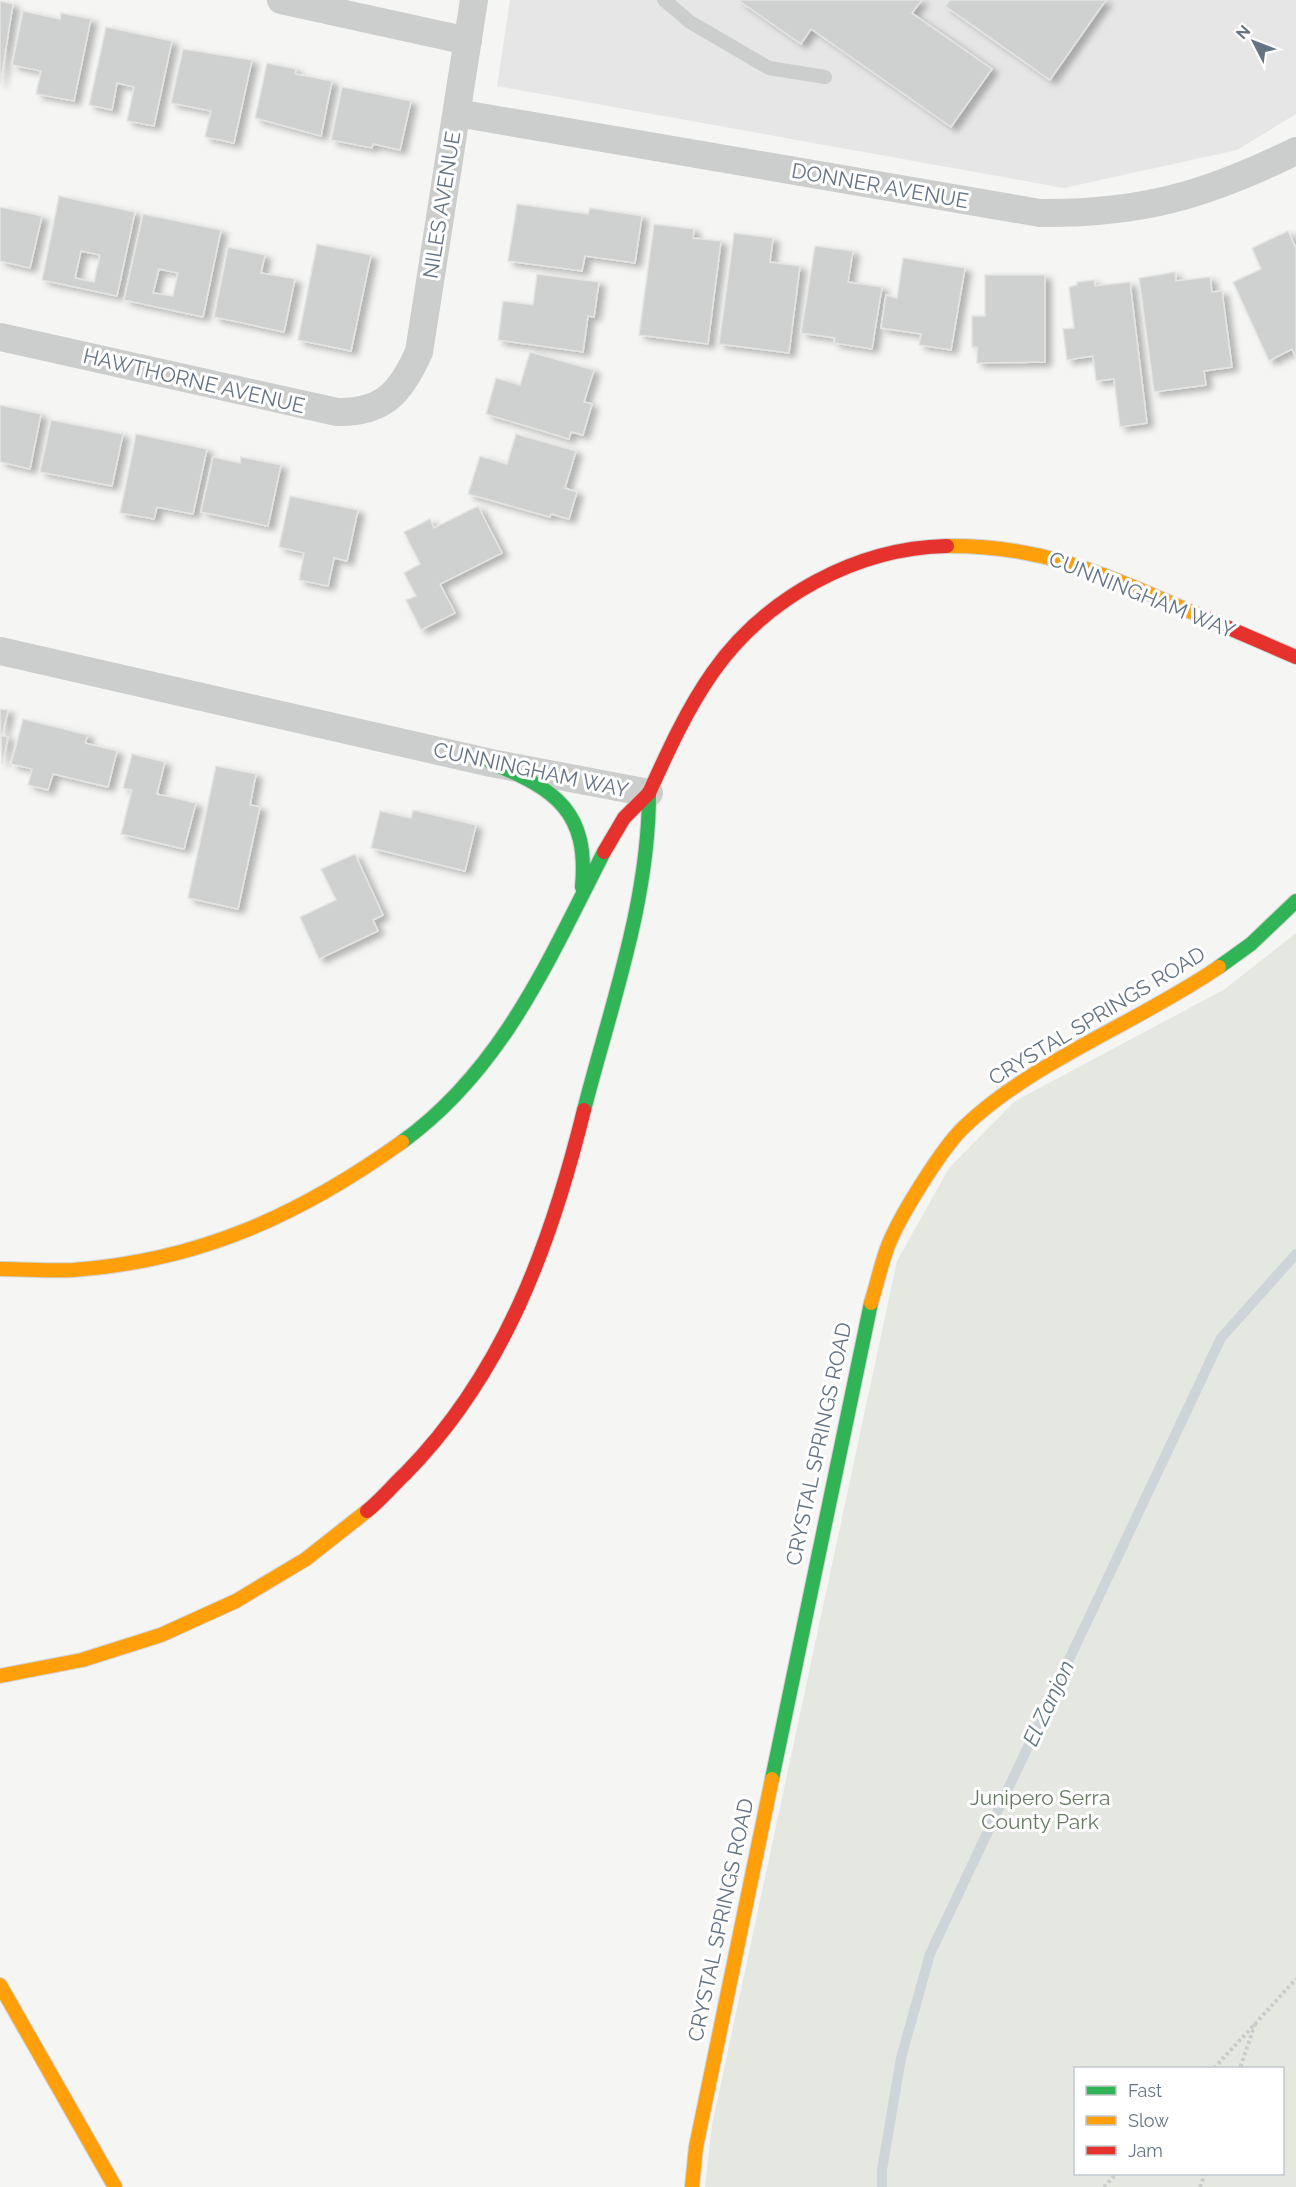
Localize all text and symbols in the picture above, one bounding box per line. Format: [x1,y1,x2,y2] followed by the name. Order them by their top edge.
[1224,12,1284,72] north arrow
[1232,21,1254,43] text: N
[418,130,465,280] street label: NILES AVENUE
[790,158,971,213] street label: DONNER AVENUE
[81,343,307,418] street label: HAWTHORNE AVENUE
[1045,546,1239,643] street label: CUNNINGHAM WAY
[431,737,631,802] street label: CUNNINGHAM WAY
[984,941,1210,1090] street label: CRYSTAL SPRINGS ROAD
[780,1320,857,1568] street label: CRYSTAL SPRINGS ROAD
[1017,1656,1079,1750] water label: El Zanjon
[970,1785,1110,1834] park label: Junipero Serra County Park
[682,1796,759,2044] street label: CRYSTAL SPRINGS ROAD
[1074,2067,1284,2175] legend
[1128,2080,1162,2101] text: Fast
[1128,2110,1169,2131] text: Slow
[1128,2140,1163,2161] text: Jam

